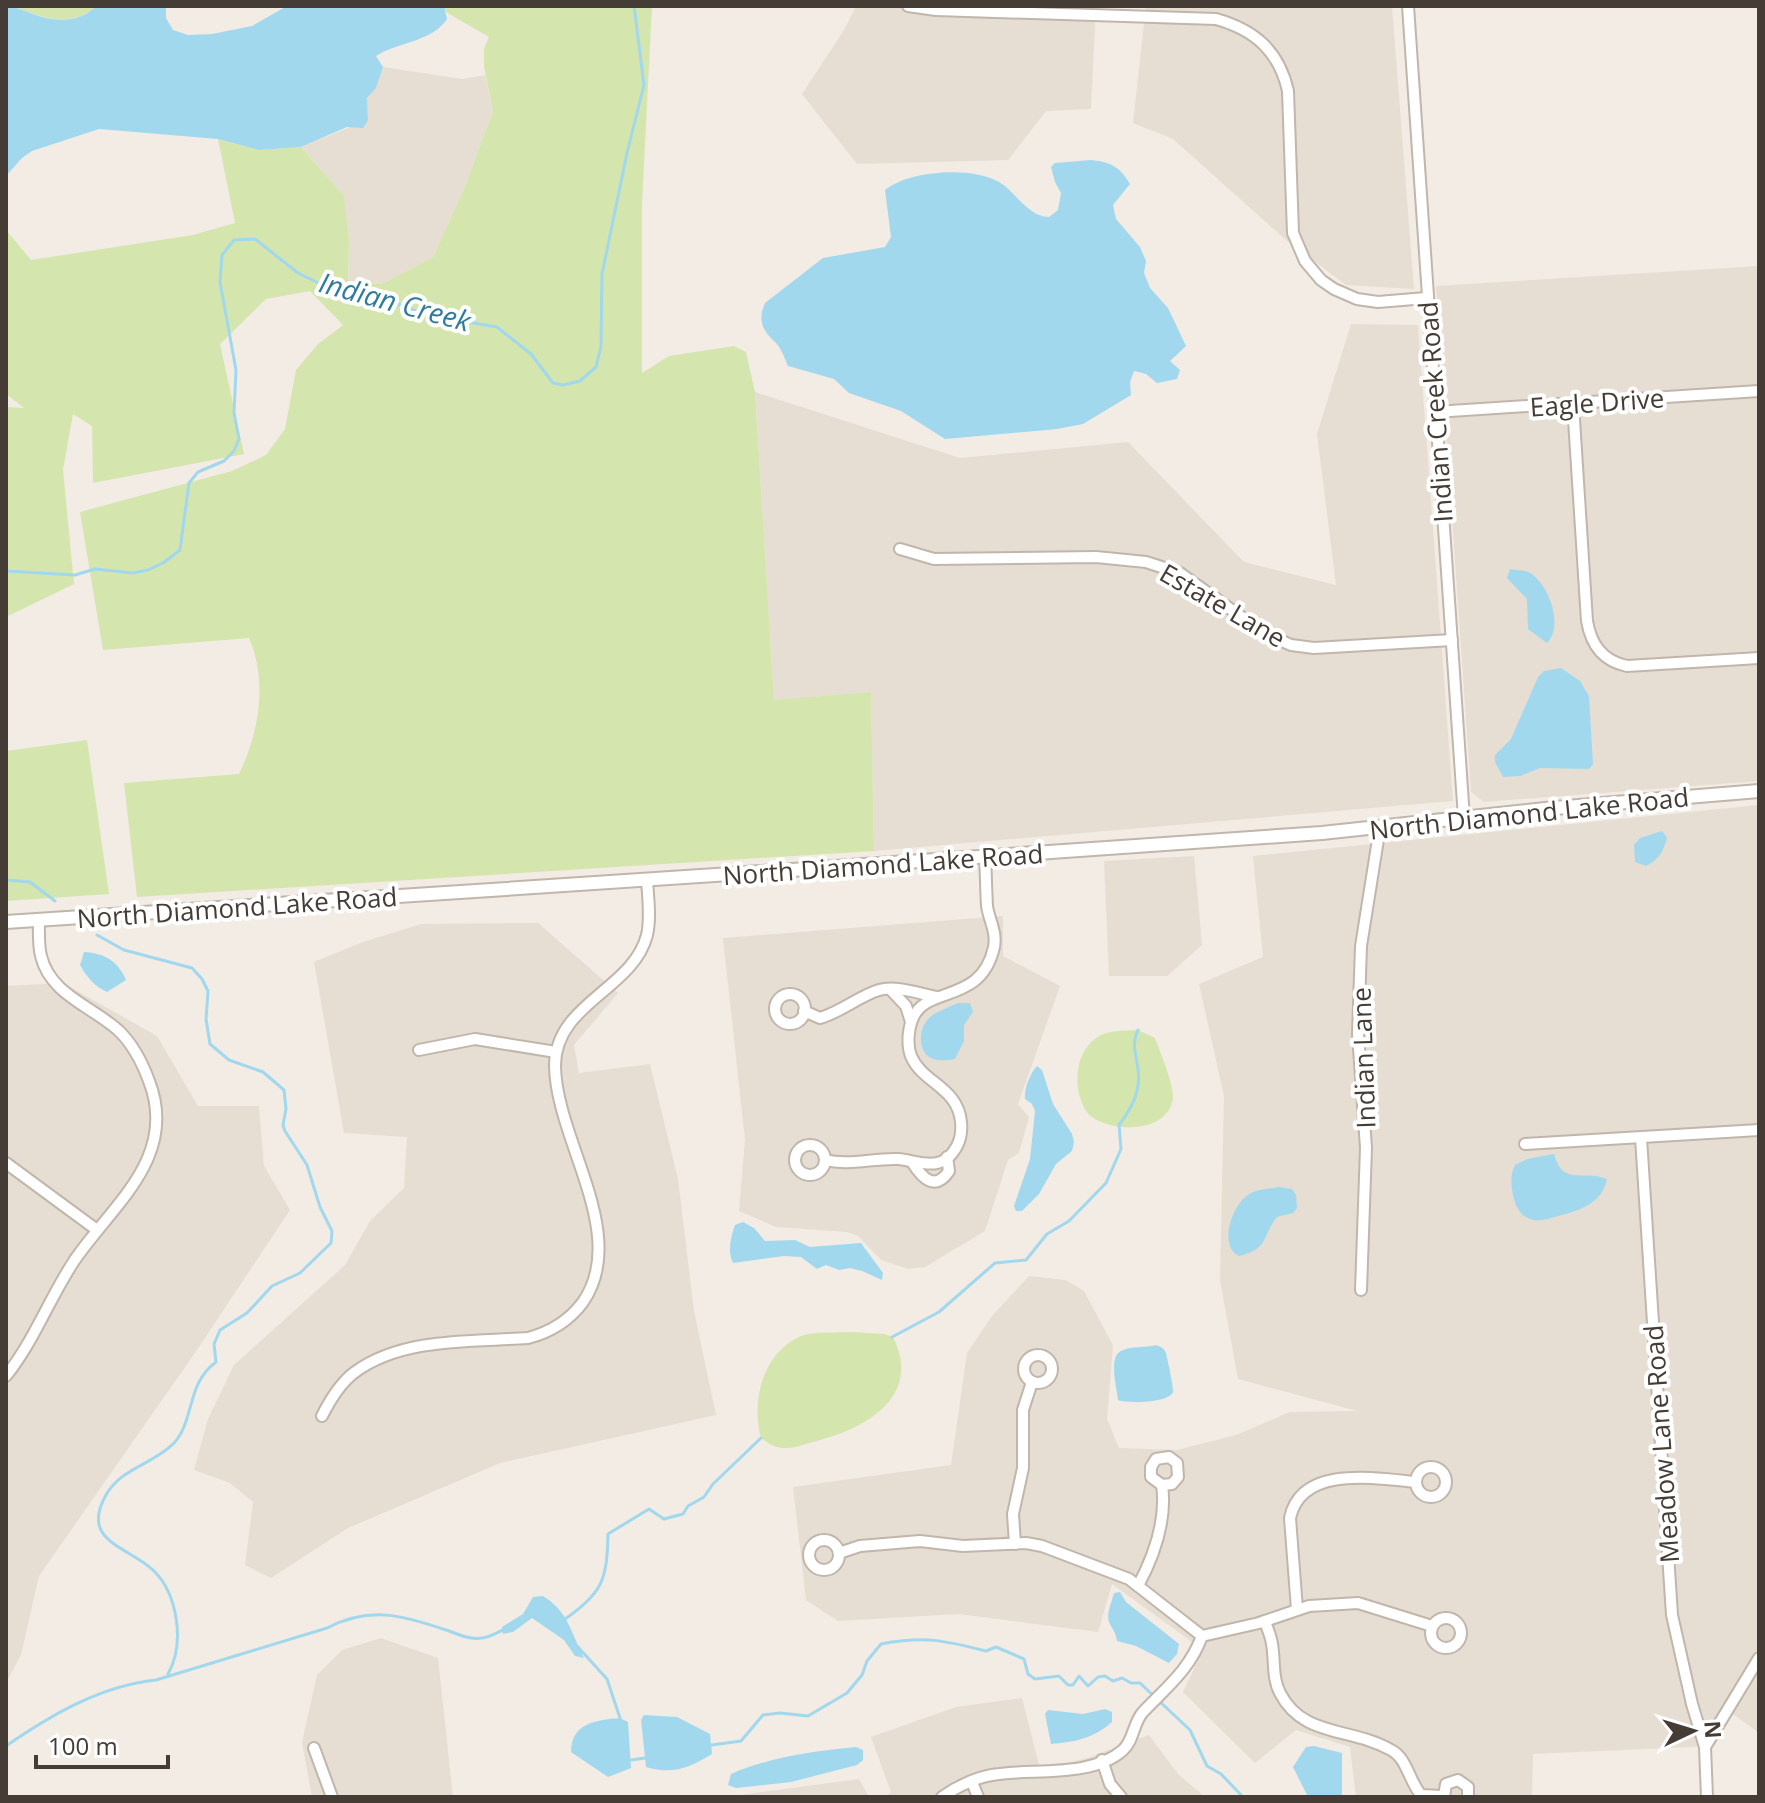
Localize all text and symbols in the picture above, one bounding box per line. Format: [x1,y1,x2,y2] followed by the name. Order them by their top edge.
[315,263,476,340] water label: Indian Creek
[1409,300,1461,524] street label: Indian Creek Road
[1529,379,1665,425] street label: Eagle Drive
[1153,554,1293,656] street label: Estate Lane
[1367,778,1691,848] street label: North Diamond Lake Road
[722,835,1044,893] street label: North Diamond Lake Road
[76,878,398,936] street label: North Diamond Lake Road
[1343,987,1383,1129] street label: Indian Lane
[1635,1324,1687,1564] street label: Meadow Lane Road
[1653,1691,1733,1771] north arrow
[36,1719,168,1769] scale bar
[1698,1720,1730,1740] text: N
[48,1729,118,1762] text: 100 m

